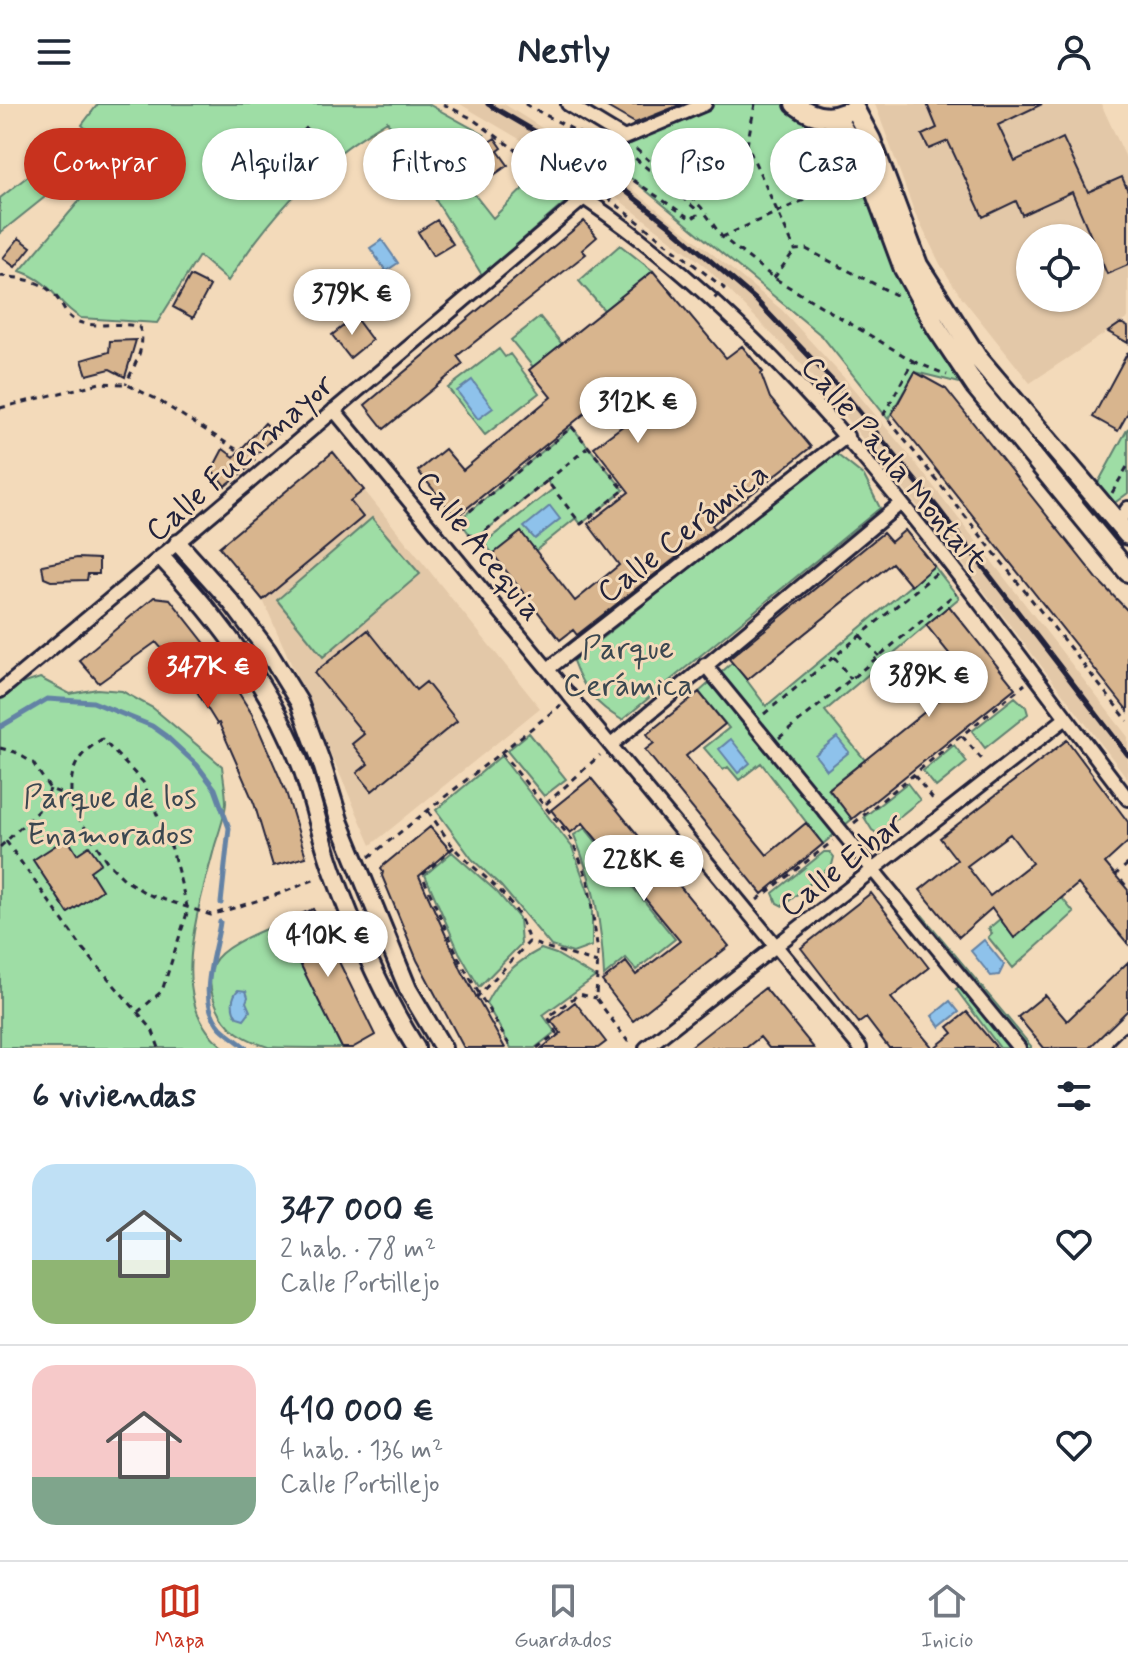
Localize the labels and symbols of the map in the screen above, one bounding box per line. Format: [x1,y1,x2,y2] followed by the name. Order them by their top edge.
[287,269,417,337] pin: 379K €
[791,347,996,581] street label: Calle Paula Montalt
[137,364,344,552] street label: Calle Fuenmayor
[573,377,703,445] pin: 312K €
[589,453,778,614] street label: Calle Cerámica
[405,462,552,630] street label: Calle Acequia
[563,628,693,707] park label: Parque Cerámica
[143,642,273,710] pin: 347K €
[864,651,994,719] pin: 389K €
[23,777,197,856] park label: Parque de los Enamorados
[771,803,914,928] street label: Calle Eibar
[579,835,709,903] pin: 228K €
[263,911,393,979] pin: 410K €

